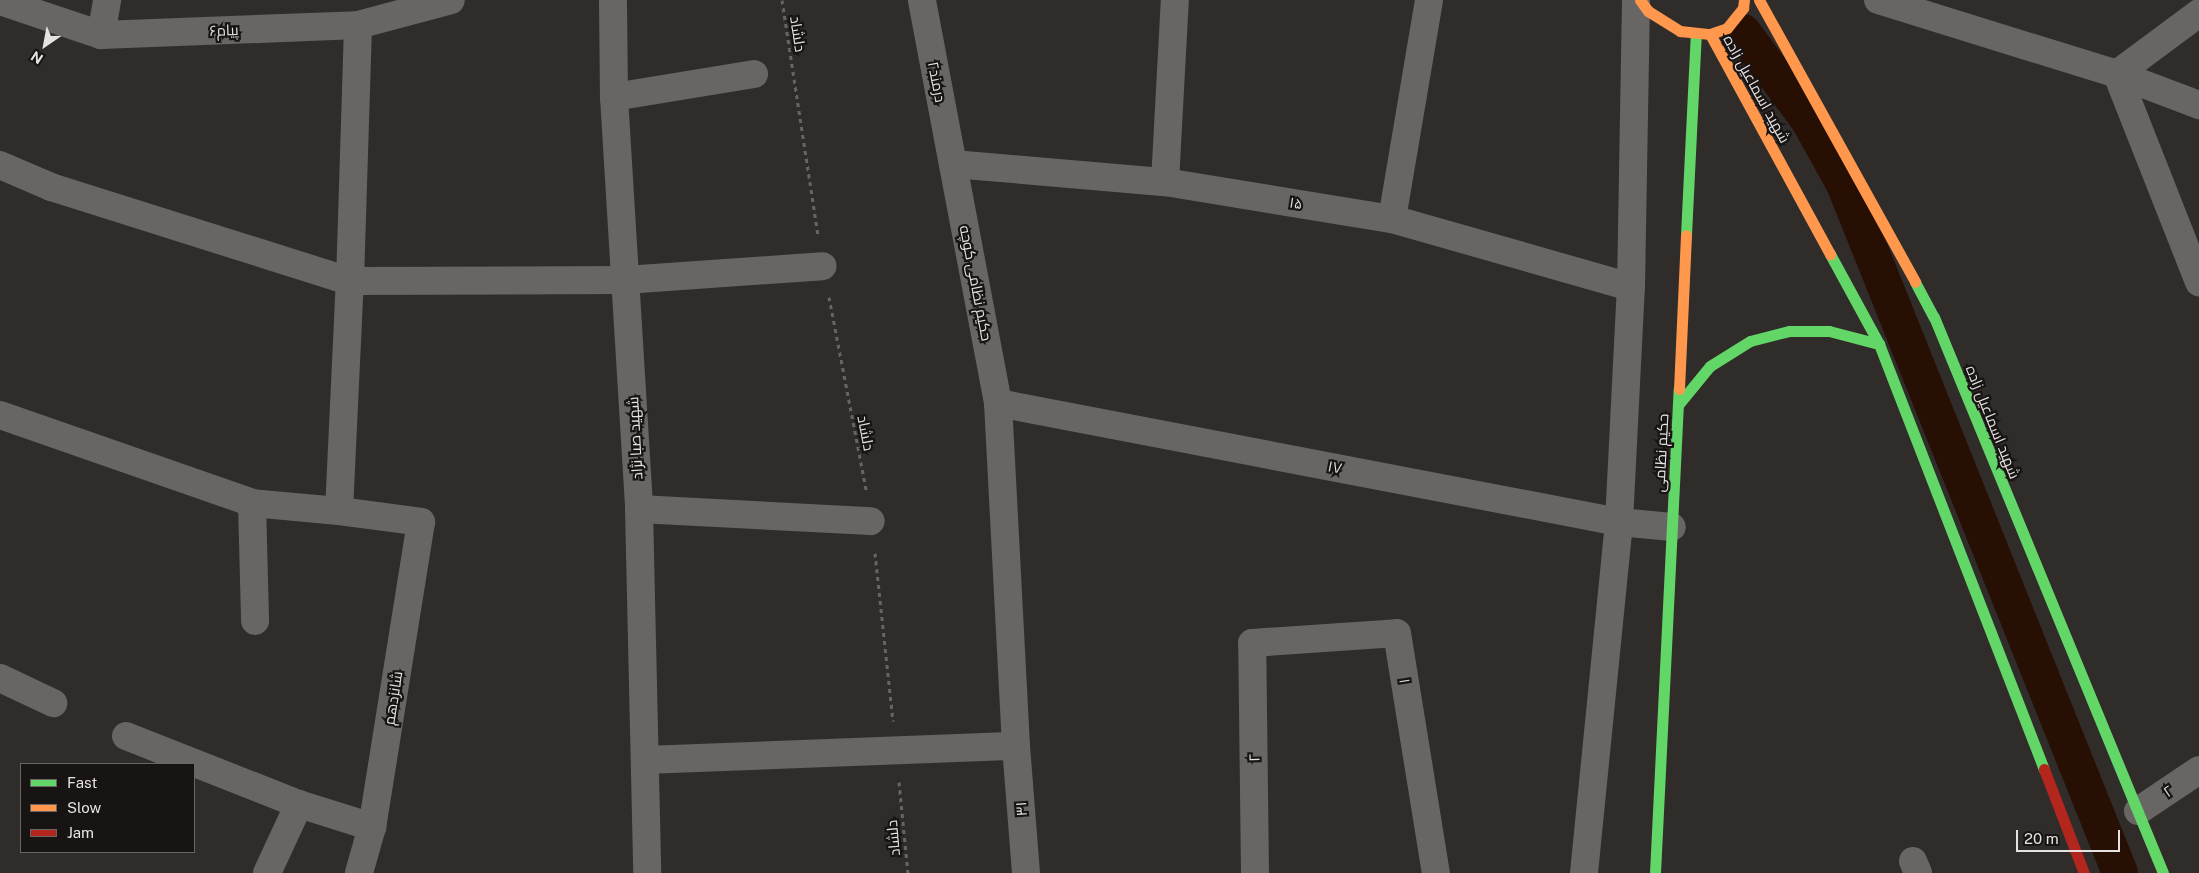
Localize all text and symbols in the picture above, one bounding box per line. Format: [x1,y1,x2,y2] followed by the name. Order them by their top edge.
[786,15,810,53] street label: دلشاد
[20,20,70,70] north arrow
[209,20,239,40] street label: ۶پیام
[1720,32,1794,146] street label: شهید اسماعیل زاده
[28,48,46,67] text: N
[924,60,950,104] street label: درمند۲
[1288,193,1304,213] street label: ۱۵
[956,224,996,342] street label: حکیم نظامی کوچه
[1962,363,2024,481] street label: شهید اسماعیل زاده
[624,396,646,480] street label: شهید صبا نژاد
[1650,413,1672,493] street label: حکیم نظامی
[854,414,878,452] street label: دلشاد
[1326,457,1344,477] street label: ۱۷
[380,670,406,726] street label: شانزدهم
[1396,677,1414,685] street label: ۱
[1245,754,1263,762] street label: ۲
[20,763,195,853] legend
[67,774,97,791] text: Fast
[2160,781,2176,801] street label: ۲
[67,799,101,816] text: Slow
[1012,801,1030,817] street label: ۳۱
[882,819,904,857] street label: دلشاد
[2019,820,2123,852] scale bar
[67,824,94,841] text: Jam
[2024,830,2059,847] text: 20 m

